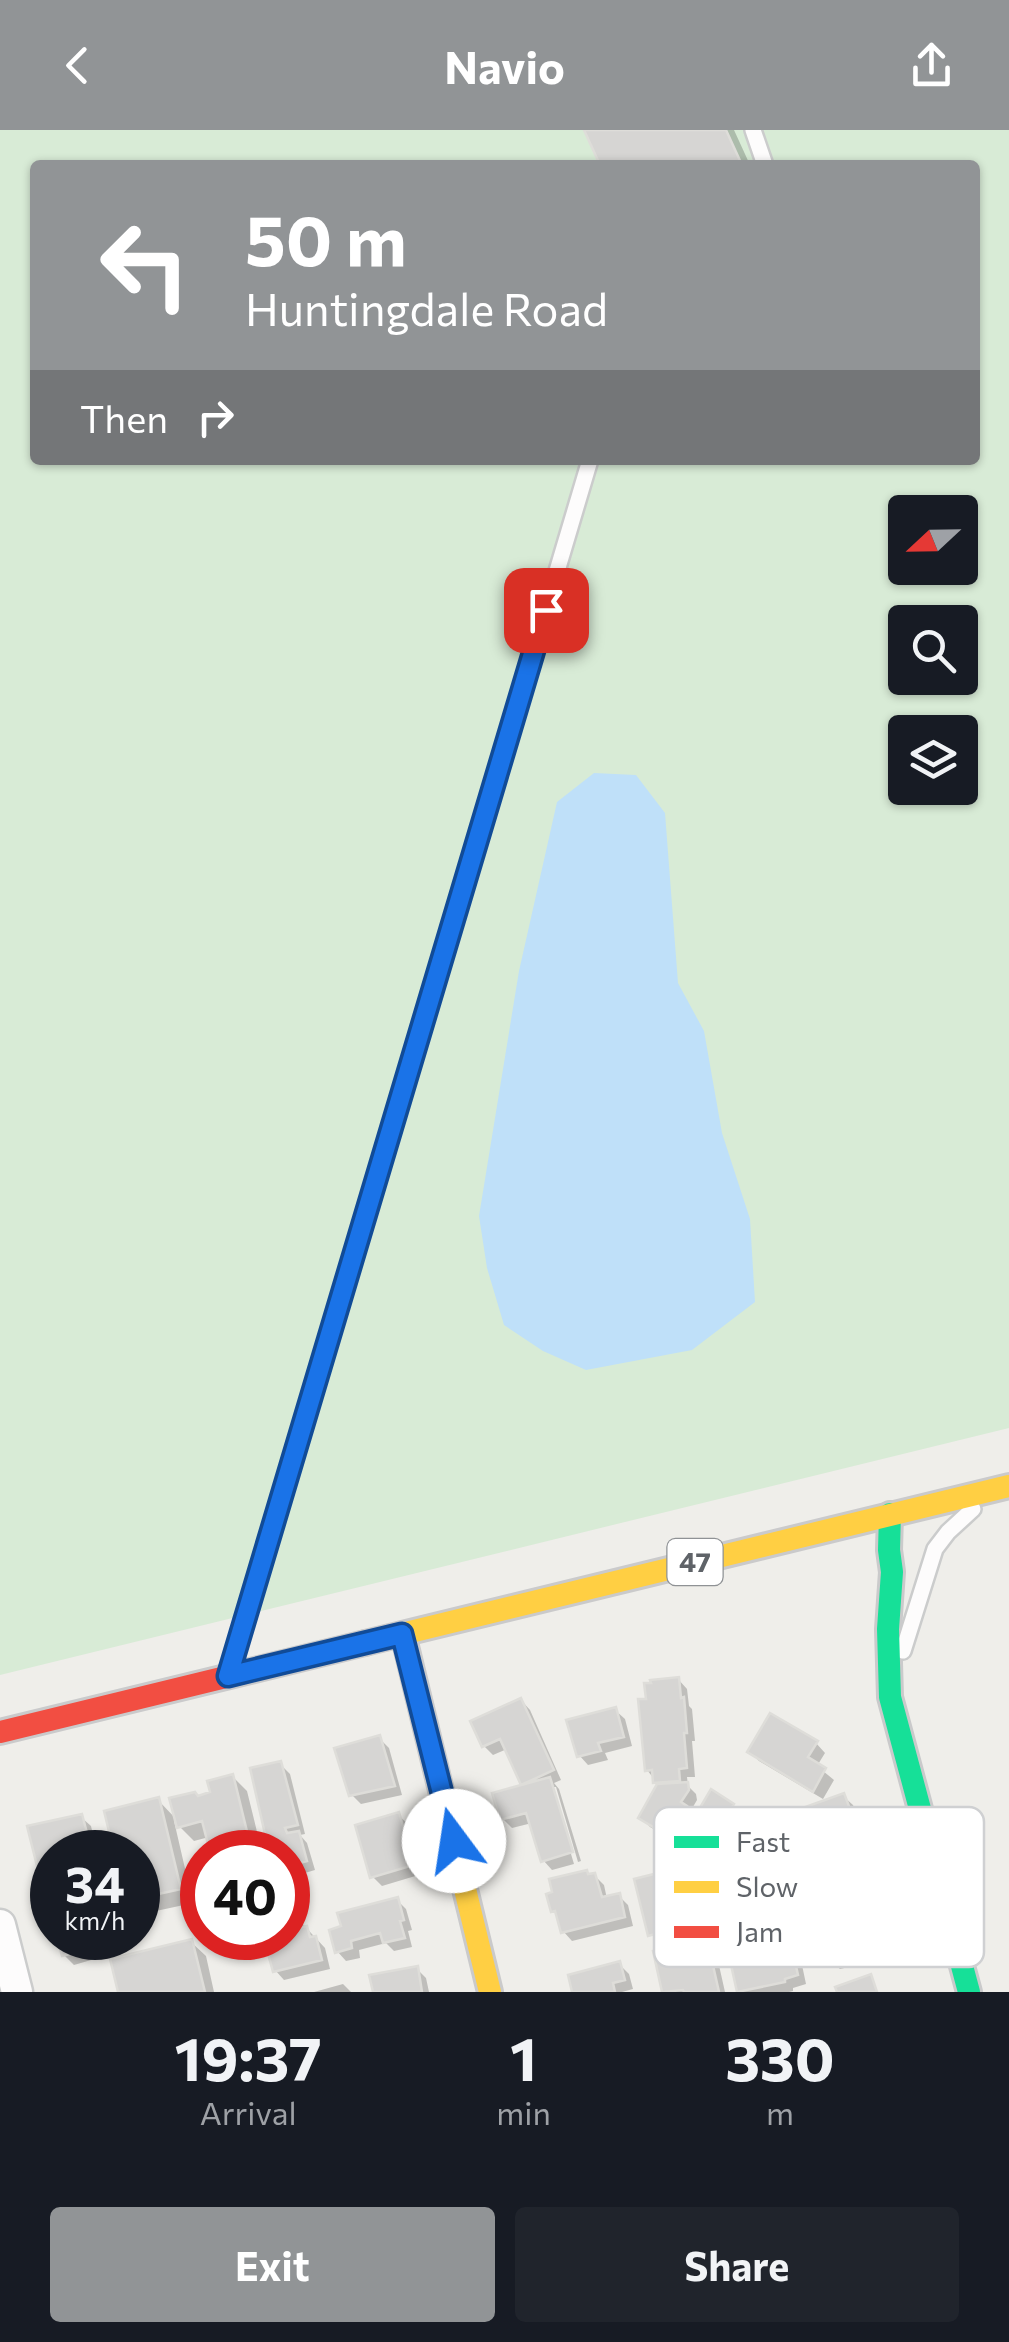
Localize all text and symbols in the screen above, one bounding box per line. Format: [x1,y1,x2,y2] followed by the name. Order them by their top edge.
[50,38,105,93] icon: back
[444,38,565,93] text: Navio
[904,38,959,93] icon: share
[245,195,407,280] text: 50 m
[80,200,210,330] icon: left
[245,280,608,335] text: Huntingdale Road
[188,390,243,445] icon: right
[80,394,168,441] text: Then
[888,495,978,585] north arrow
[888,495,978,805] map controls
[504,568,589,653] pin
[519,583,574,638] icon: arrive
[888,605,978,695] button: search
[888,715,978,805] button: layers
[668,1539,722,1585] road number: 47
[402,1789,506,1893] position arrow
[654,1807,984,1967] legend
[736,1824,790,1858] text: Fast
[180,1830,310,1960] speed limit sign: 40
[65,1852,125,1913] text: 34
[736,1869,798,1903] text: Slow
[65,1905,125,1935] text: km/h
[736,1914,783,1948] text: Jam
[174,2020,322,2093] text: 19:37
[510,2020,537,2093] text: 1
[725,2020,835,2093] text: 330
[200,2092,297,2132] text: Arrival
[496,2092,551,2132] text: min
[766,2092,794,2132] text: m
[50,2207,495,2322] button: Exit
[515,2207,959,2322] button: Share

